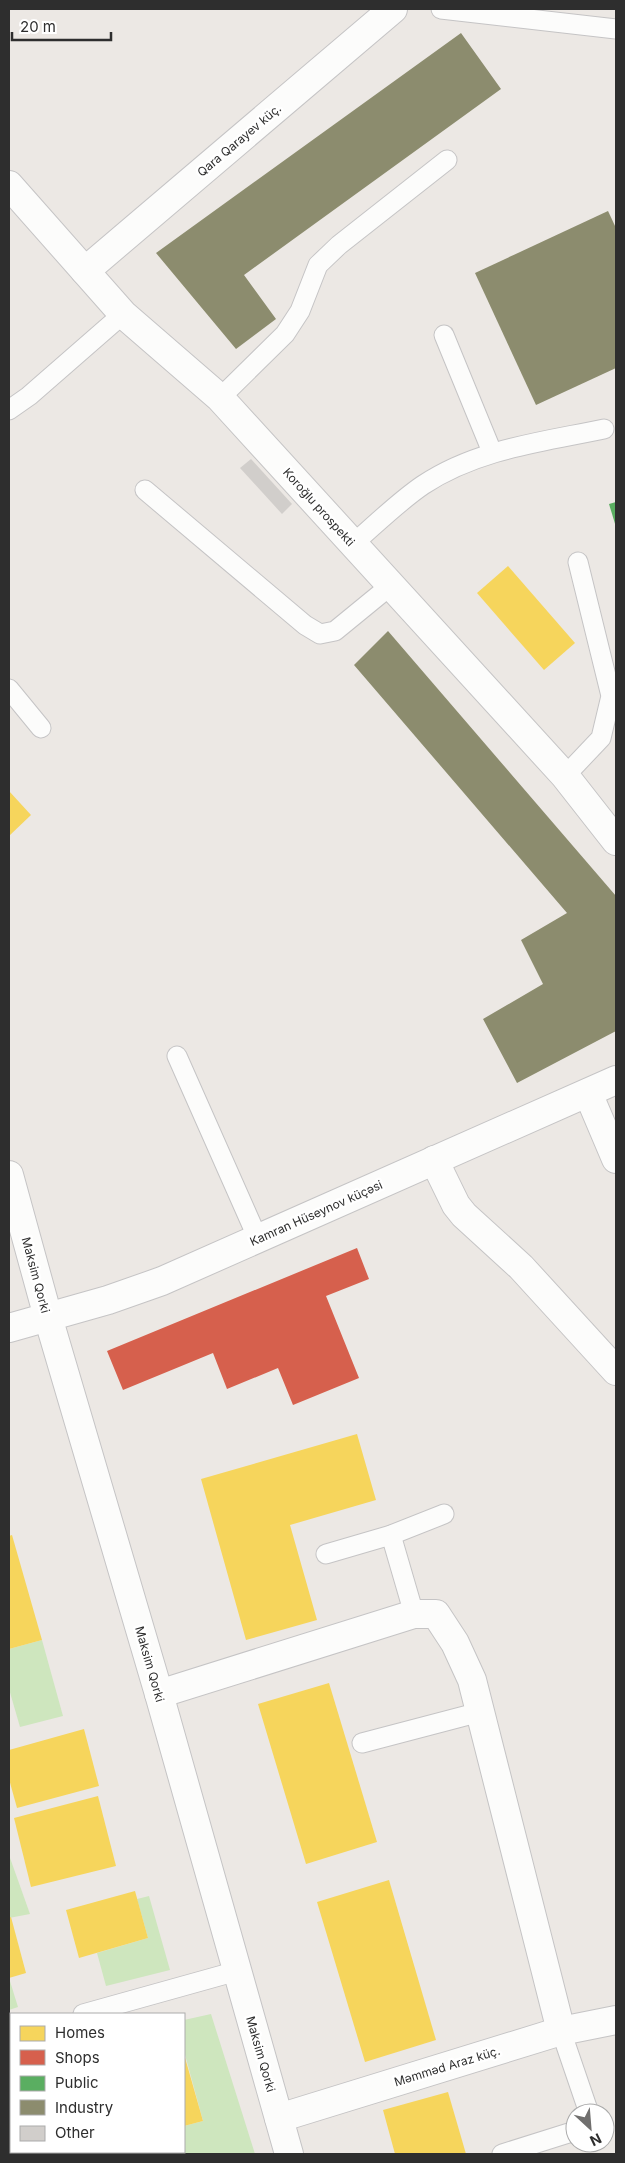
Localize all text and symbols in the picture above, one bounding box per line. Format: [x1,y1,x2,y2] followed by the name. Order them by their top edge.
[12,10,111,42] scale bar
[20,17,56,36] text: 20 m
[194,101,284,179] street label: Qara Qarayev küç.
[280,465,358,549] street label: Koroğlu prospekti
[247,1177,385,1249] street label: Kamran Hüseynov küçəsi
[19,1235,53,1315] street label: Maksim Qorki
[132,1625,168,1704] street label: Maksim Qorki
[10,2013,185,2153] legend
[243,2015,279,2094] street label: Maksim Qorki
[55,2023,105,2042] text: Homes
[392,2043,502,2089] street label: Məmməd Araz küç.
[55,2048,100,2067] text: Shops
[55,2073,98,2092] text: Public
[55,2098,114,2117] text: Industry
[565,2103,615,2153] north arrow
[55,2123,95,2142] text: Other
[587,2130,604,2150] text: N

